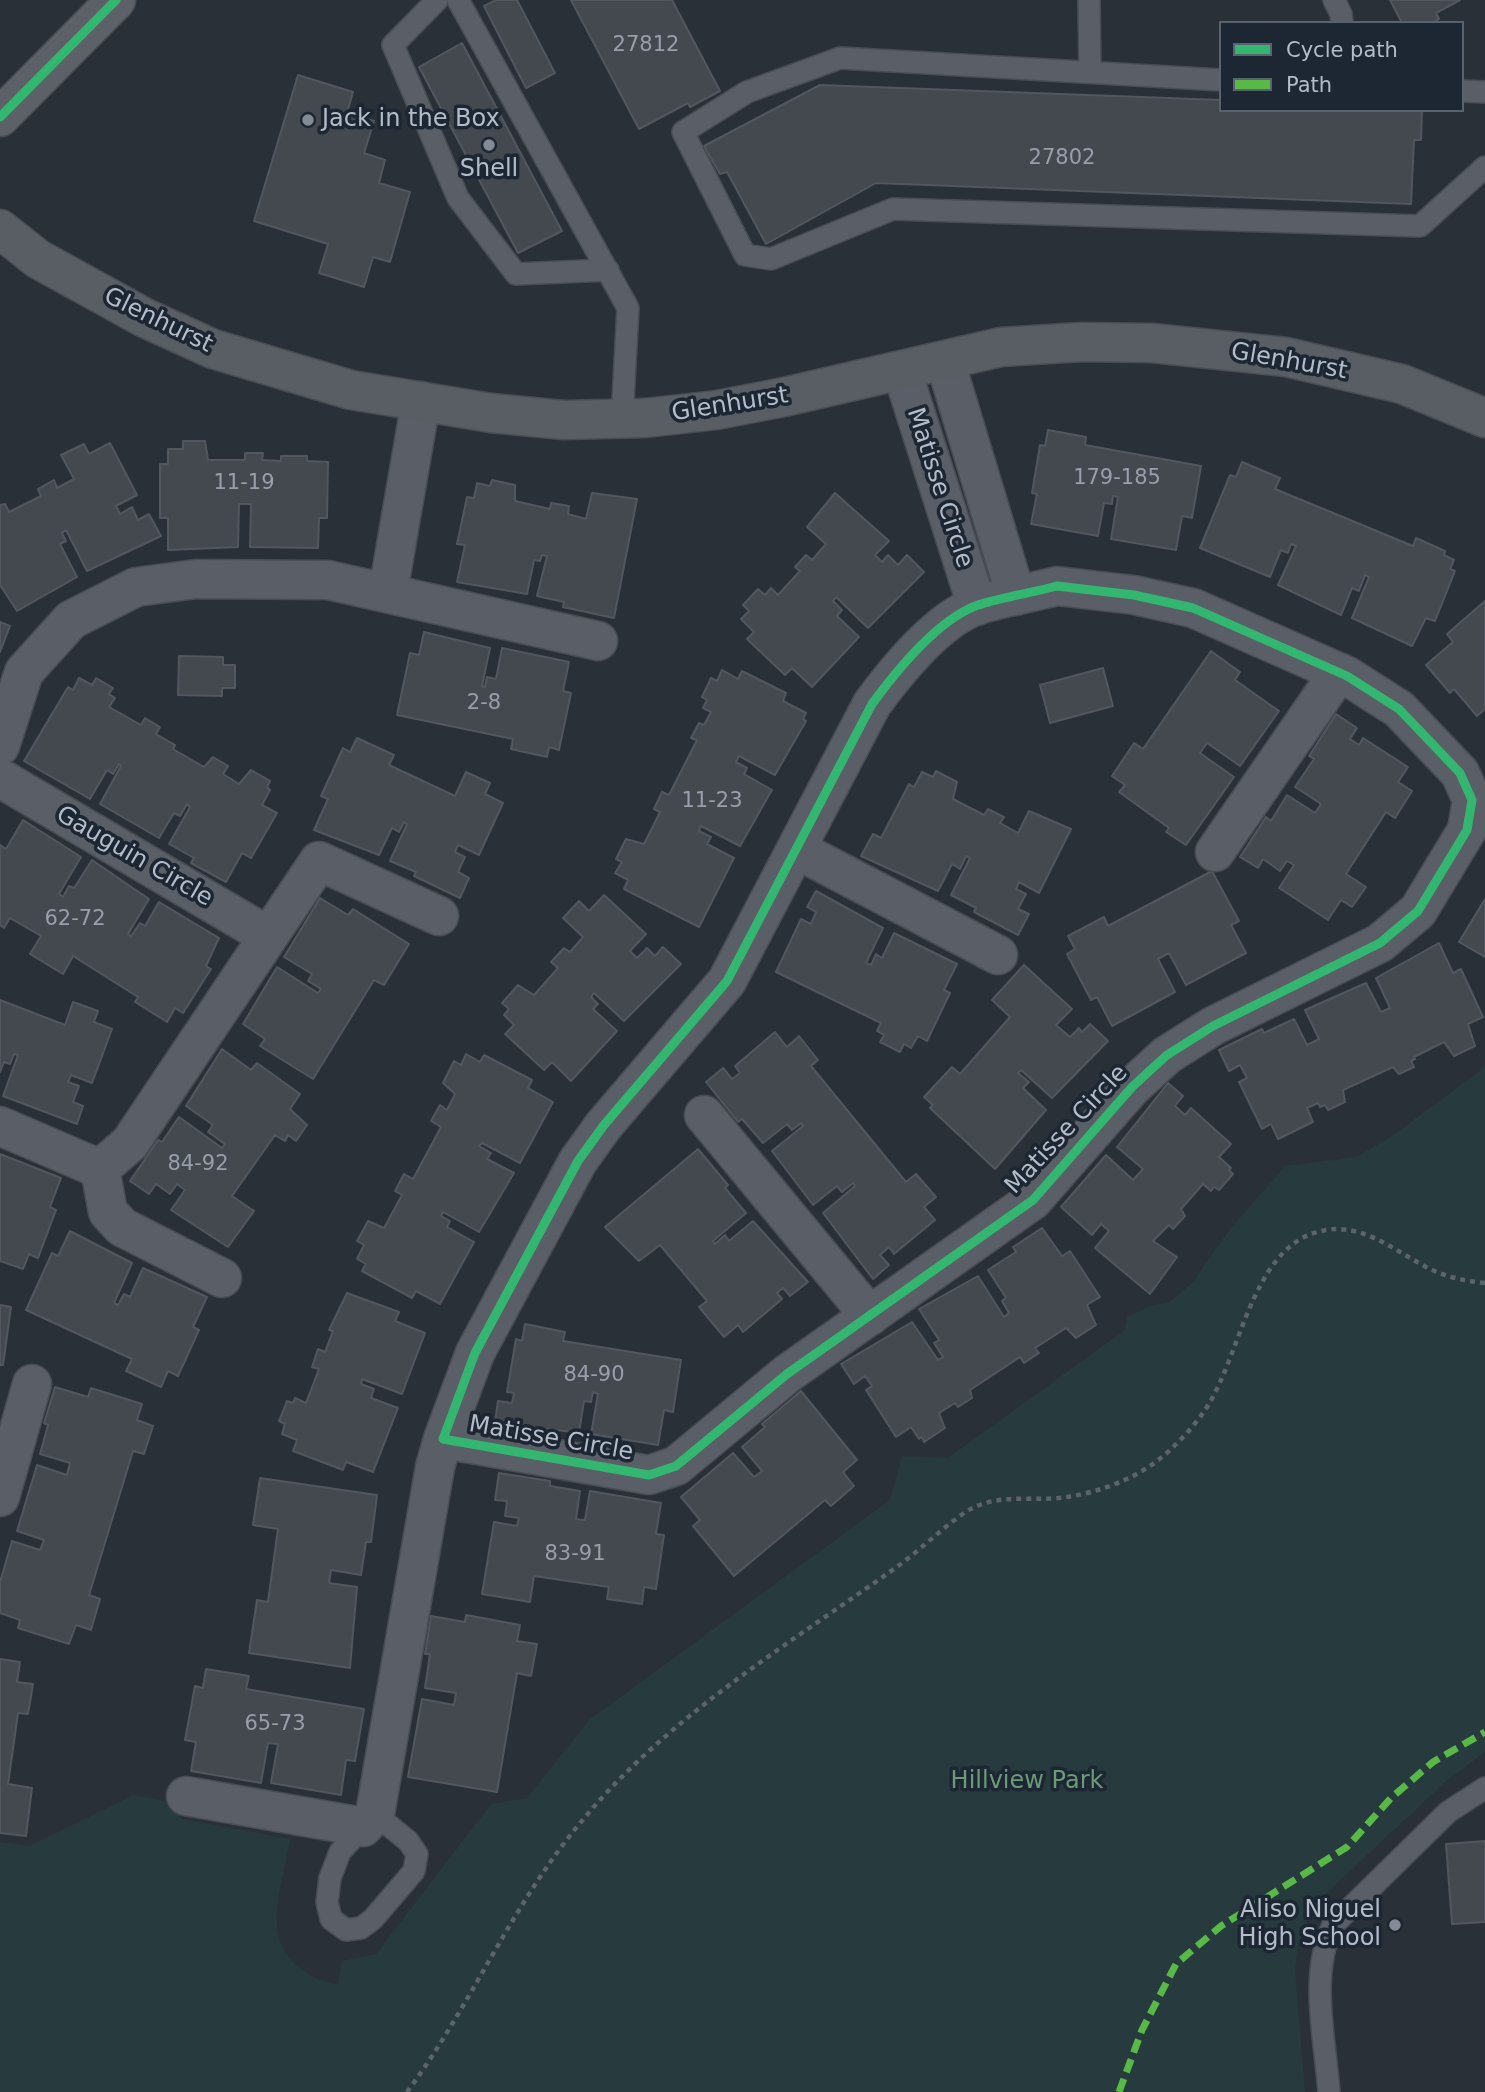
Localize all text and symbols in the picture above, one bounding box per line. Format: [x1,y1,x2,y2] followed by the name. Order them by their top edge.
[1219,21,1464,112] legend
[613,33,679,59] house number: 27812
[1286,38,1398,62] text: Cycle path
[1286,73,1332,97] text: Path
[322,106,500,134] place label: Jack in the Box
[300,112,316,128] marker: Jack in the Box
[481,137,497,153] marker: Shell
[1029,146,1095,172] house number: 27802
[460,156,518,184] place label: Shell
[99,282,217,360] street label: Glenhurst
[1229,338,1349,386] street label: Glenhurst
[670,382,790,428] street label: Glenhurst
[900,404,978,572] street label: Matisse Circle
[1073,466,1161,492] house number: 179-185
[213,471,275,497] house number: 11-19
[467,691,501,717] house number: 2-8
[681,789,743,815] house number: 11-23
[51,801,217,913] street label: Gauguin Circle
[44,907,106,933] house number: 62-72
[1000,1059,1134,1201] street label: Matisse Circle
[167,1152,229,1178] house number: 84-92
[563,1363,625,1389] house number: 84-90
[467,1410,635,1468] street label: Matisse Circle
[544,1542,606,1568] house number: 83-91
[244,1712,306,1738] house number: 65-73
[951,1768,1103,1796] park label: Hillview Park
[1239,1897,1381,1953] place label: Aliso Niguel High School
[1387,1917,1403,1933] marker: Aliso Niguel High School

